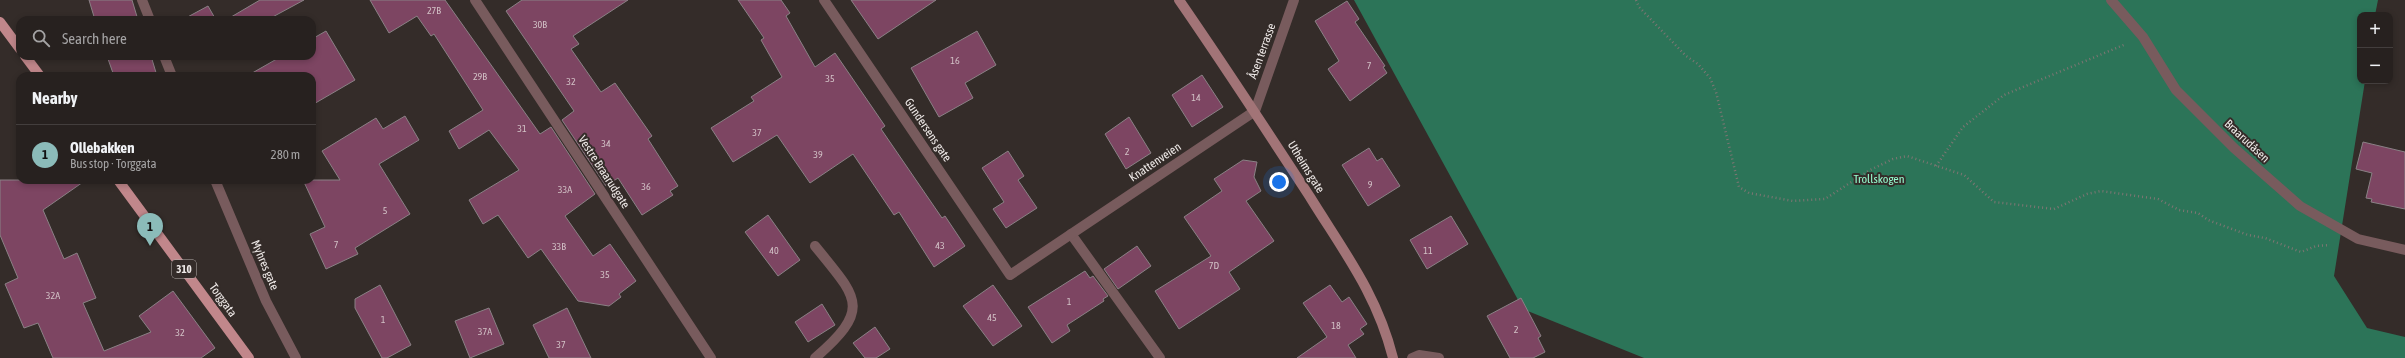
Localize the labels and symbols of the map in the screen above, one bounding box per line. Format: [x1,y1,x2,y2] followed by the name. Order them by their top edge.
[427,5,441,16] house number: 27B
[533,19,547,30] house number: 30B
[1245,21,1279,81] street label: Åsen terrasse
[950,55,960,66] house number: 16
[1367,60,1372,71] house number: 7
[473,71,487,82] house number: 29B
[825,73,835,84] house number: 35
[566,76,576,87] house number: 32
[1191,92,1201,103] house number: 14
[902,96,954,164] street label: Gundersens gate
[2222,117,2272,165] street label: Braarudåsen
[517,123,527,134] house number: 31
[752,127,762,138] house number: 37
[575,133,633,211] street label: Vestre Braarudgate
[601,138,611,149] house number: 34
[1285,139,1327,195] street label: Utheims gate
[1126,140,1184,184] street label: Knattenveien
[1125,146,1130,157] house number: 2
[813,149,823,160] house number: 39
[1269,172,1289,192] your location
[1853,172,1905,186] park label: Trollskogen
[1368,179,1373,190] house number: 9
[641,181,651,192] house number: 36
[558,184,572,195] house number: 33A
[383,205,388,216] house number: 5
[137,213,163,246] pin: 1
[248,238,282,292] street label: Myhres gate
[334,239,339,250] house number: 7
[935,240,945,251] house number: 43
[552,241,566,252] house number: 33B
[769,245,779,256] house number: 40
[1423,245,1433,256] house number: 11
[172,260,196,278] road number: 310
[1209,260,1220,271] house number: 7D
[600,269,610,280] house number: 35
[206,281,240,319] street label: Torggata
[46,290,60,301] house number: 32A
[1067,296,1072,307] house number: 1
[987,312,997,323] house number: 45
[381,314,386,325] house number: 1
[1331,320,1341,331] house number: 18
[1514,324,1519,335] house number: 2
[478,326,492,337] house number: 37A
[175,327,185,338] house number: 32
[556,339,566,350] house number: 37

